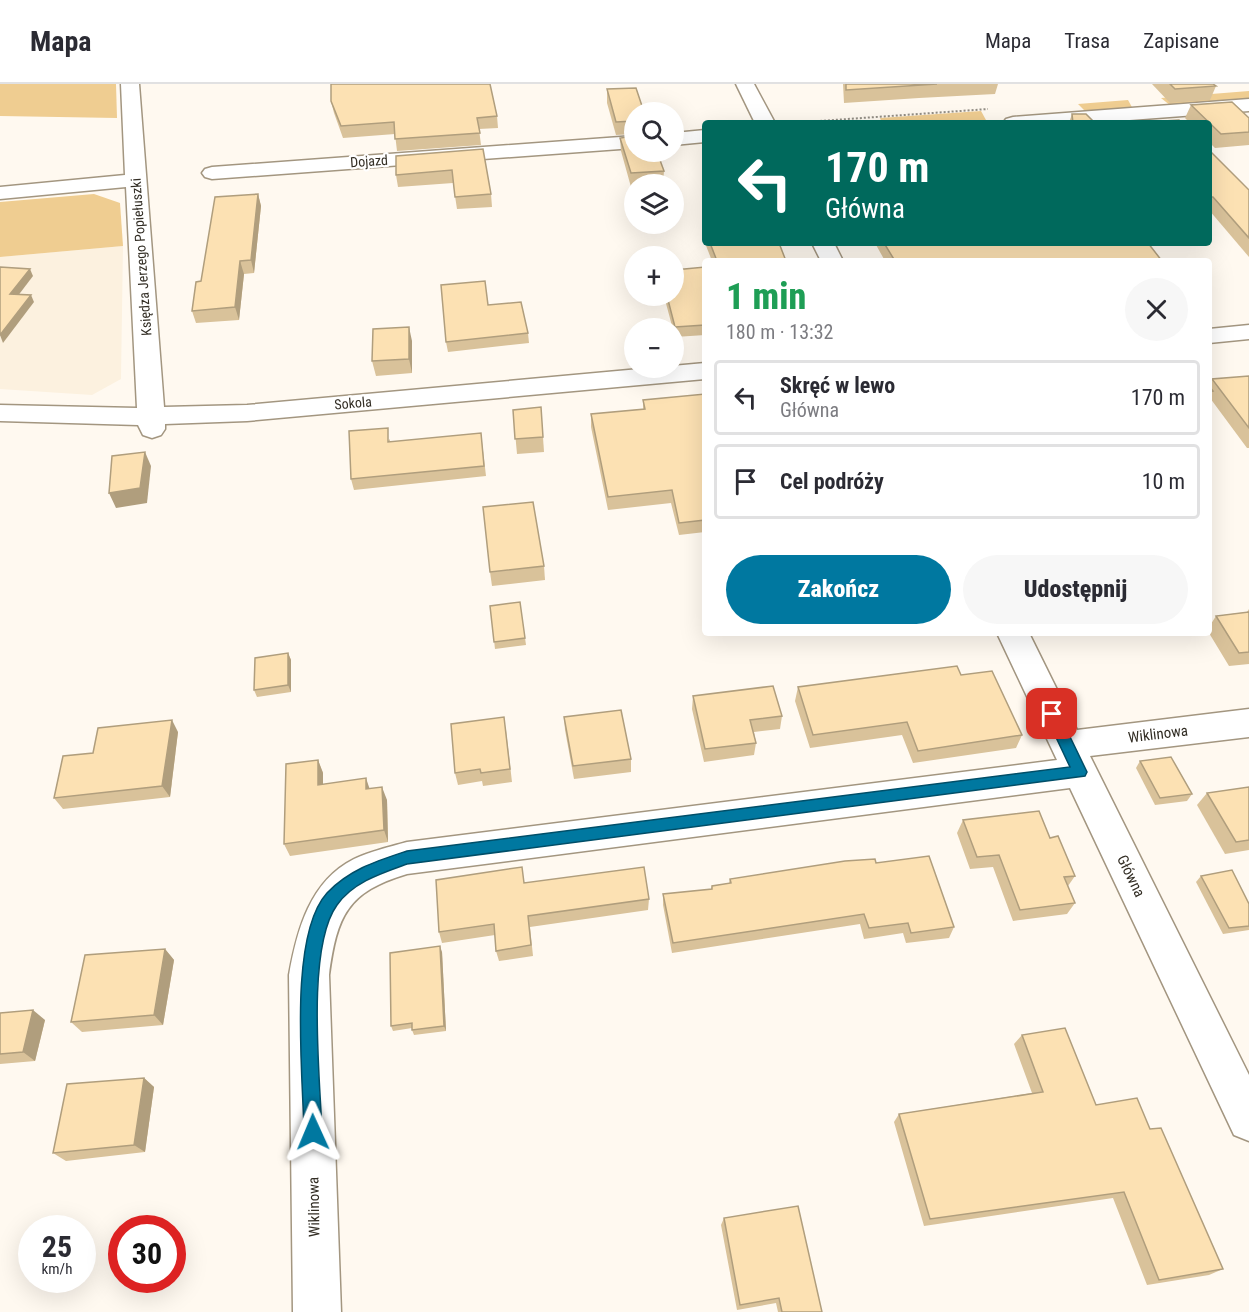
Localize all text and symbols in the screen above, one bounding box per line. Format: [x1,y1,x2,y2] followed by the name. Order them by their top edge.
[30,25,91,58] text: Mapa
[985,29,1031,53] text: Mapa
[1064,29,1110,53] text: Trasa
[1143,29,1219,53] text: Zapisane
[624,102,684,378] map controls
[624,102,684,162] button: search
[825,143,930,192] text: 170 m
[726,144,804,222] icon: left
[350,152,388,170] street label: Dojazd
[624,174,684,234] button: layers
[128,178,154,336] street label: Księdza Jerzego Popiełuszki
[825,193,905,225] text: Główna
[624,246,684,306] button: +
[726,276,806,318] text: 1 min
[1125,278,1188,341] button: close
[624,318,684,378] button: −
[726,320,833,344] text: 180 m · 13:32
[780,373,895,398] text: Skręć w lewo
[729,381,762,414] icon: left
[1131,385,1185,410] text: 170 m
[334,393,372,413] street label: Sokola
[780,398,839,422] text: Główna
[729,465,762,498] icon: arrive
[780,469,884,494] text: Cel podróży
[1142,469,1185,494] text: 10 m
[726,555,951,624] button: Zakończ
[963,555,1188,624] button: Udostępnij
[1026,688,1077,739] pin
[1035,697,1068,730] icon: arrive
[1127,721,1189,747] street label: Wiklinowa
[1113,852,1149,900] street label: Główna
[281,1100,345,1164] position arrow
[304,1177,324,1237] street label: Wiklinowa
[108,1215,186,1293] speed limit sign: 30
[42,1229,72,1264] text: 25
[42,1260,72,1278] text: km/h

